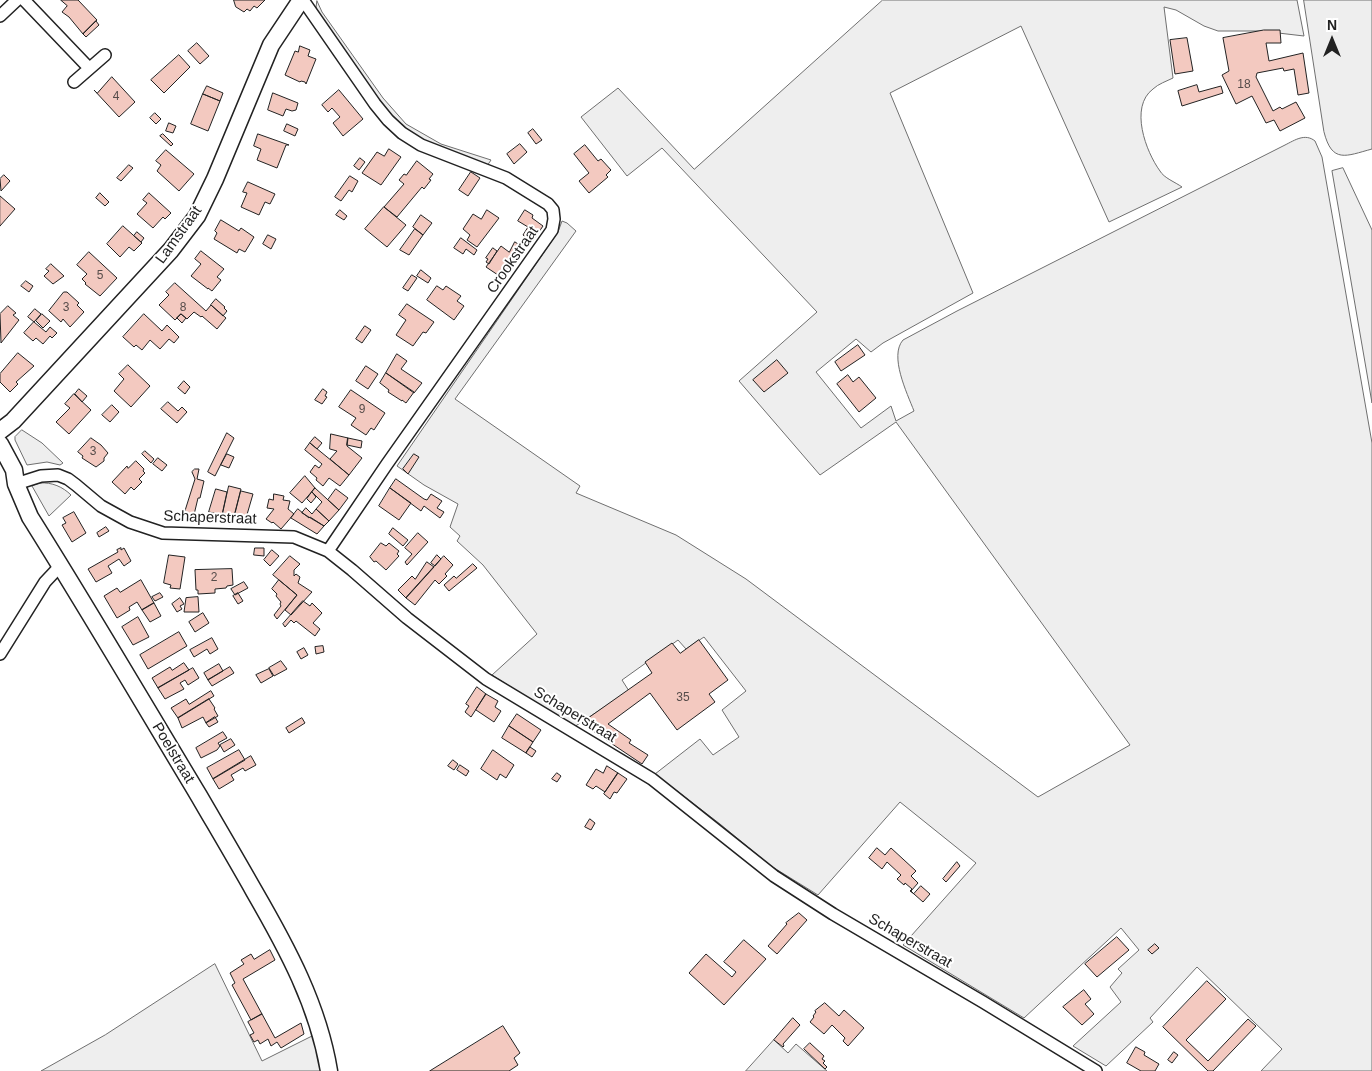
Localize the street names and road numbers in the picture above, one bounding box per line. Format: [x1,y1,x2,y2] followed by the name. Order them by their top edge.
[152,203,206,267] street label: Lamstraat
[483,223,543,297] street label: Crookstraat
[163,507,257,529] street label: Schaperstraat
[530,683,620,747] street label: Schaperstraat
[148,719,198,787] street label: Poelstraat
[865,910,955,972] street label: Schaperstraat

